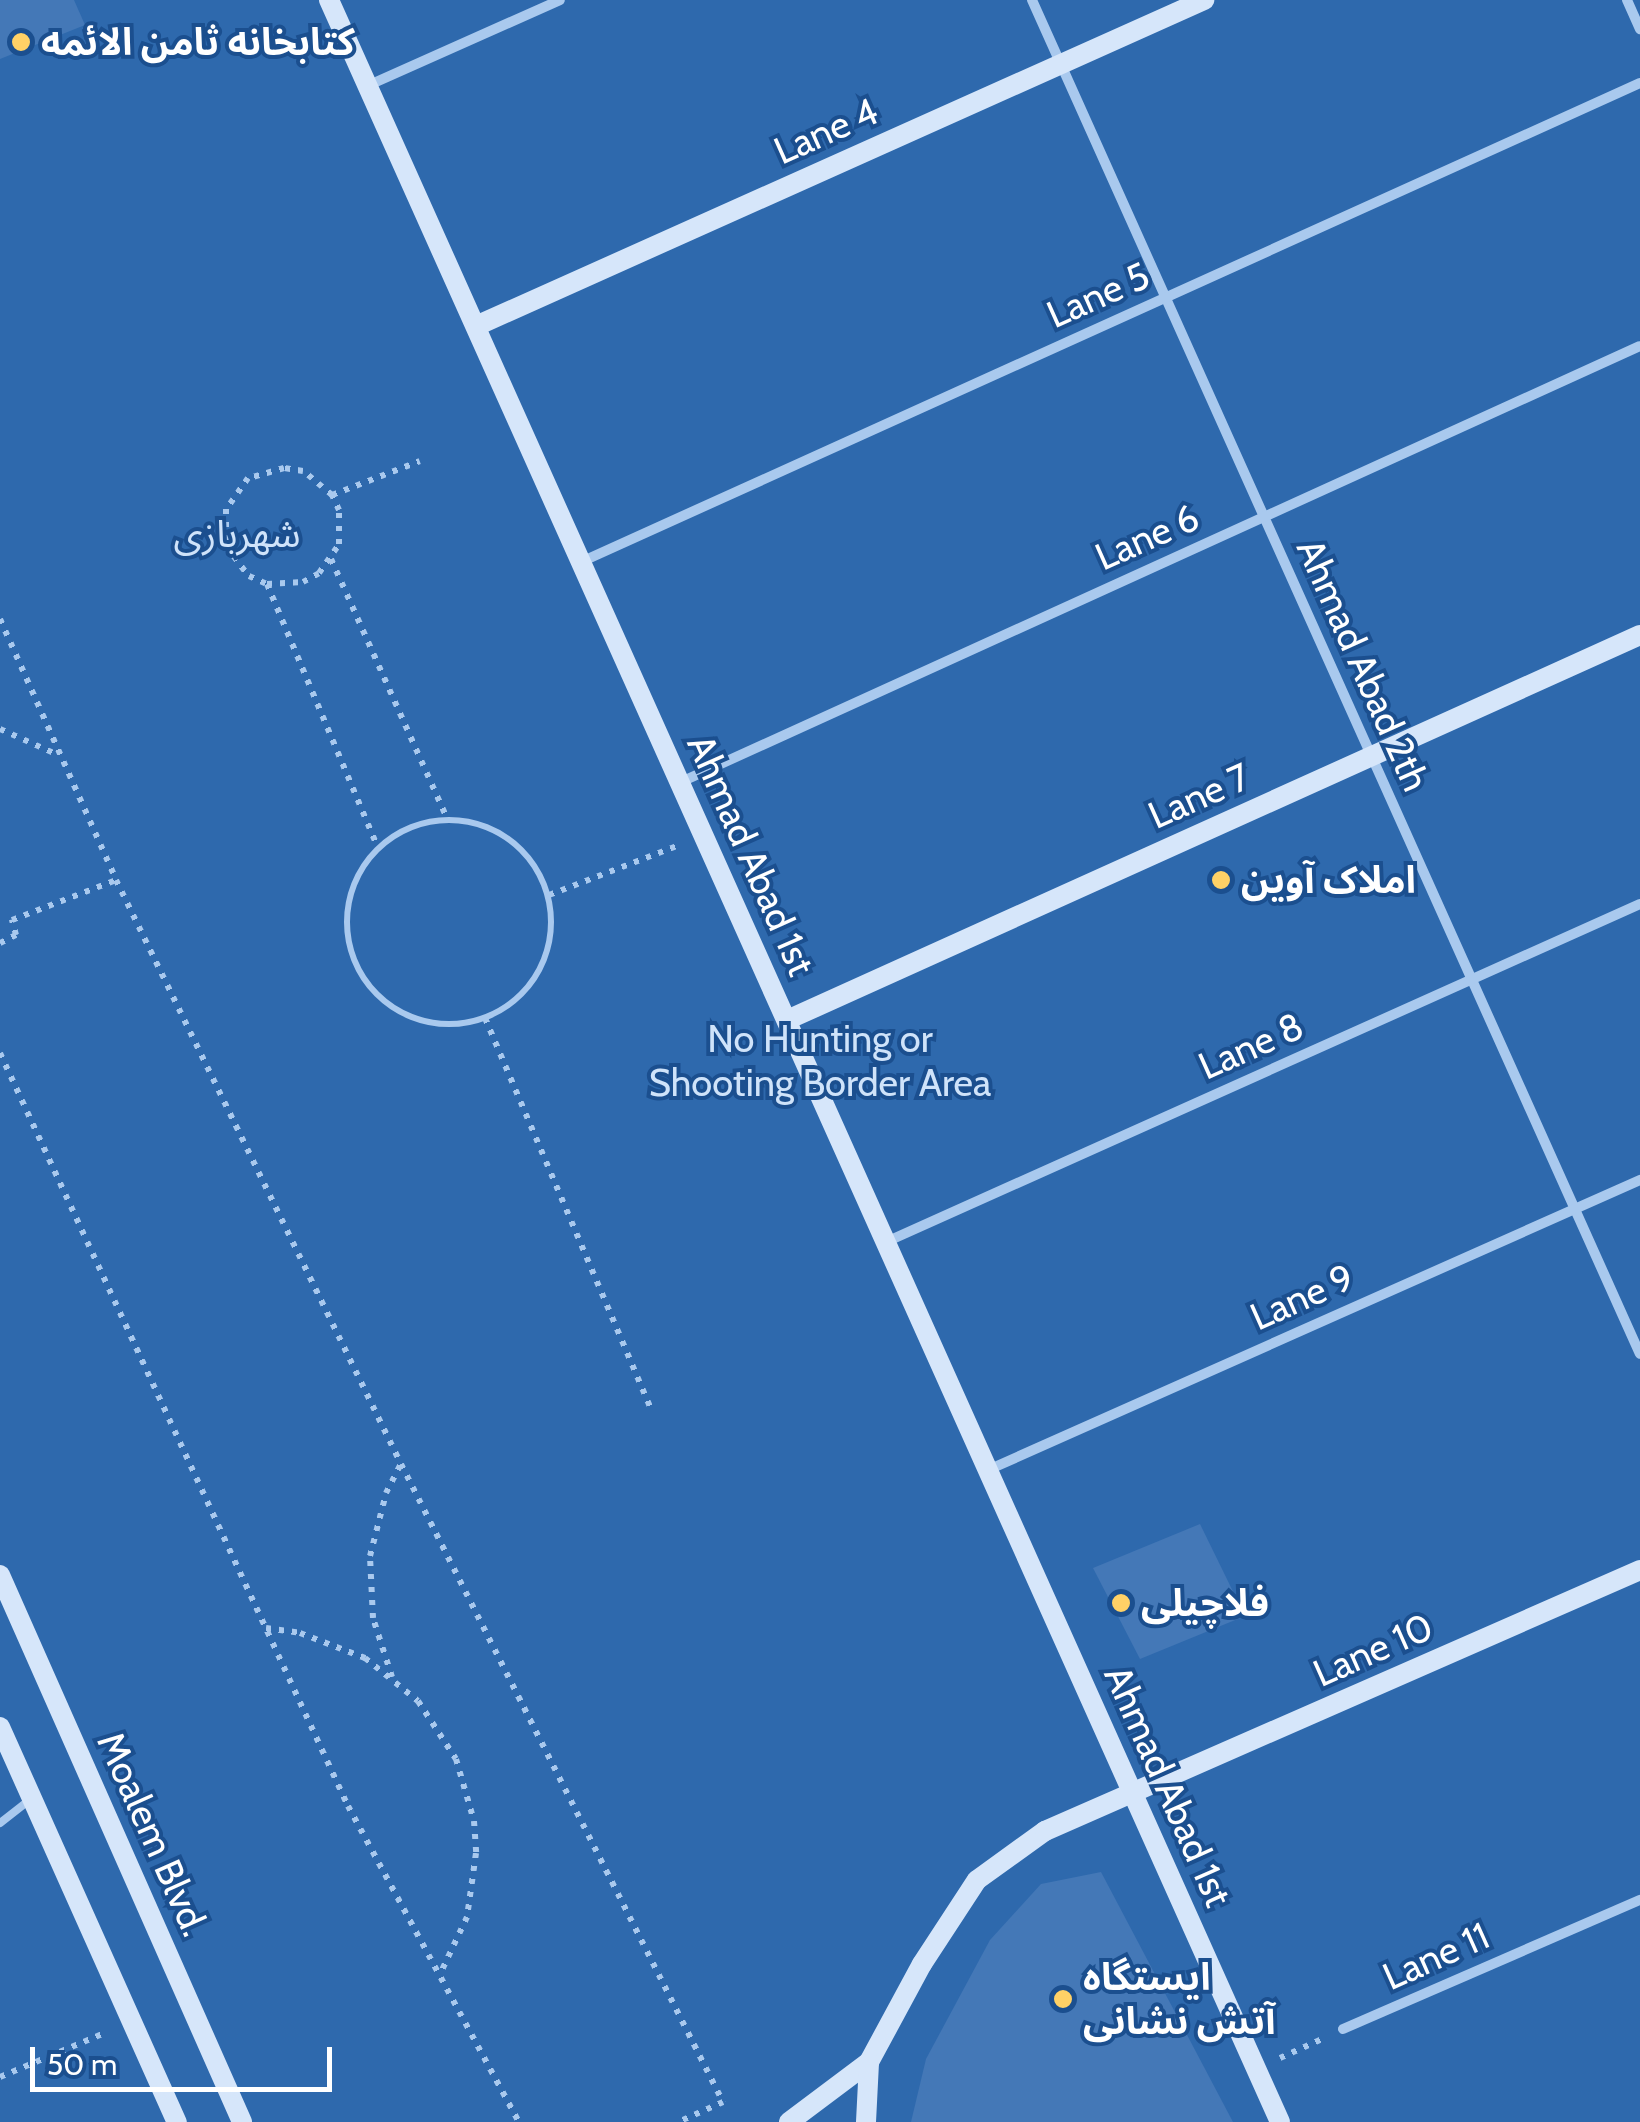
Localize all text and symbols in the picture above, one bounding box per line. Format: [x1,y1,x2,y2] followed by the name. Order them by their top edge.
[41,19,355,65] place label: کتابخانه ثامن الائمه
[10,31,32,53] marker: کتابخانه ثامن الائمه
[767,88,885,174] street label: Lane 4
[1040,252,1156,338] street label: Lane 5
[1088,494,1206,580] street label: Lane 6
[173,511,301,557] park label: شهربازی
[1287,532,1439,798] street label: Ahmad Abad 2th
[678,728,824,982] street label: Ahmad Abad 1st
[1141,754,1257,838] street label: Lane 7
[1241,857,1416,903] place label: املاک آوین
[1210,869,1232,891] marker: املاک آوین
[1192,1003,1310,1089] street label: Lane 8
[649,1016,991,1106] park label: No Hunting or Shooting Border Area
[1243,1254,1361,1340] street label: Lane 9
[1141,1580,1269,1626] place label: فلاچیلی
[1110,1592,1132,1614] marker: فلاچیلی
[1306,1604,1440,1696] street label: Lane 10
[1095,1659,1241,1913] street label: Ahmad Abad 1st
[88,1725,218,1943] street label: Moalem Blvd.
[1376,1913,1496,1999] street label: Lane 11
[1083,1954,1275,2044] place label: ایستگاه آتش نشانی
[1052,1988,1074,2010] marker: ایستگاه آتش نشانی
[35,2027,338,2089] scale bar
[47,2046,117,2083] text: 50 m

